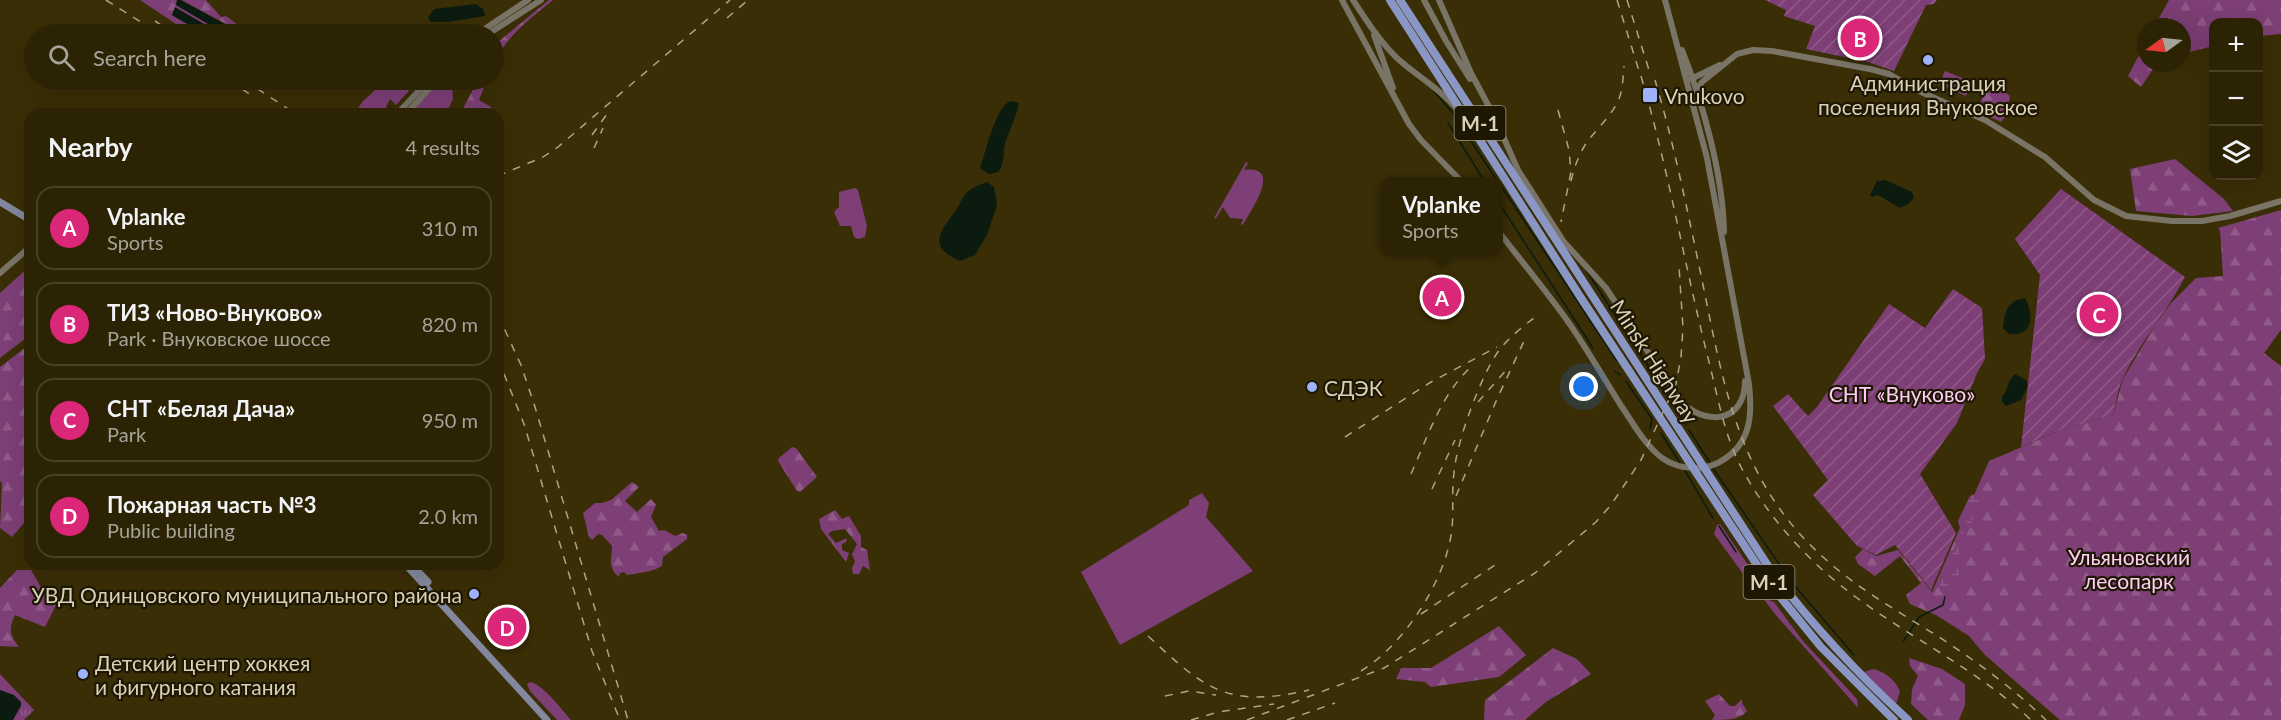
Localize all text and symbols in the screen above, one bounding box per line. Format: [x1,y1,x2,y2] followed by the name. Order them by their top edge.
[1840,15,1880,60] pin: B
[2137,18,2191,72] north arrow
[2209,18,2263,180] map controls
[2209,18,2263,72] button: +
[24,24,504,90] search box
[45,41,78,74] icon: search
[93,44,206,71] text: Search here
[1921,53,1935,67] marker: Администрация поселения Внуковское
[1818,70,2038,119] place label: Администрация поселения Внуковское
[2209,72,2263,126] button: −
[1664,83,1745,108] place label: Vnukovo
[1641,86,1659,104] marker: Vnukovo
[1454,106,1506,140] road number: М-1
[2209,126,2263,180] button: layers
[48,131,133,163] text: Nearby
[405,135,480,159] text: 4 results
[1380,177,1503,255] popup
[1402,191,1481,218] text: Vplanke
[107,203,186,230] text: Vplanke
[63,216,76,240] text: A
[422,216,478,240] text: 310 m
[1402,218,1459,242] text: Sports
[107,230,163,254] text: Sports
[1422,274,1462,320] pin: A
[2080,292,2118,336] pin: C
[1606,295,1704,428] street label: Minsk Highway
[107,299,323,326] text: ТИЗ «Ново-Внуково»
[63,312,76,336] text: B
[422,312,478,336] text: 820 m
[107,326,331,350] text: Park · Внуковское шоссе
[1569,372,1598,401] your location
[1324,375,1383,400] place label: СДЭК
[1305,380,1319,394] marker: СДЭК
[1829,381,1975,406] park label: СНТ «Внуково»
[107,395,295,422] text: СНТ «Белая Дача»
[63,408,76,432] text: C
[422,408,478,432] text: 950 m
[107,422,146,446] text: Park
[107,491,316,518] text: Пожарная часть №3
[62,504,77,528] text: D
[418,504,478,528] text: 2.0 km
[107,518,235,542] text: Public building
[2068,544,2190,593] park label: Ульяновский лесопарк
[1744,565,1794,599] road number: М-1
[32,582,462,607] place label: УВД Одинцовского муниципального района
[467,587,481,601] marker: УВД Одинцовского муниципального района
[488,604,526,650] pin: D
[95,650,310,699] place label: Детский центр хоккея и фигурного катания
[76,667,90,681] marker: Детский центр хоккея и фигурного катания

